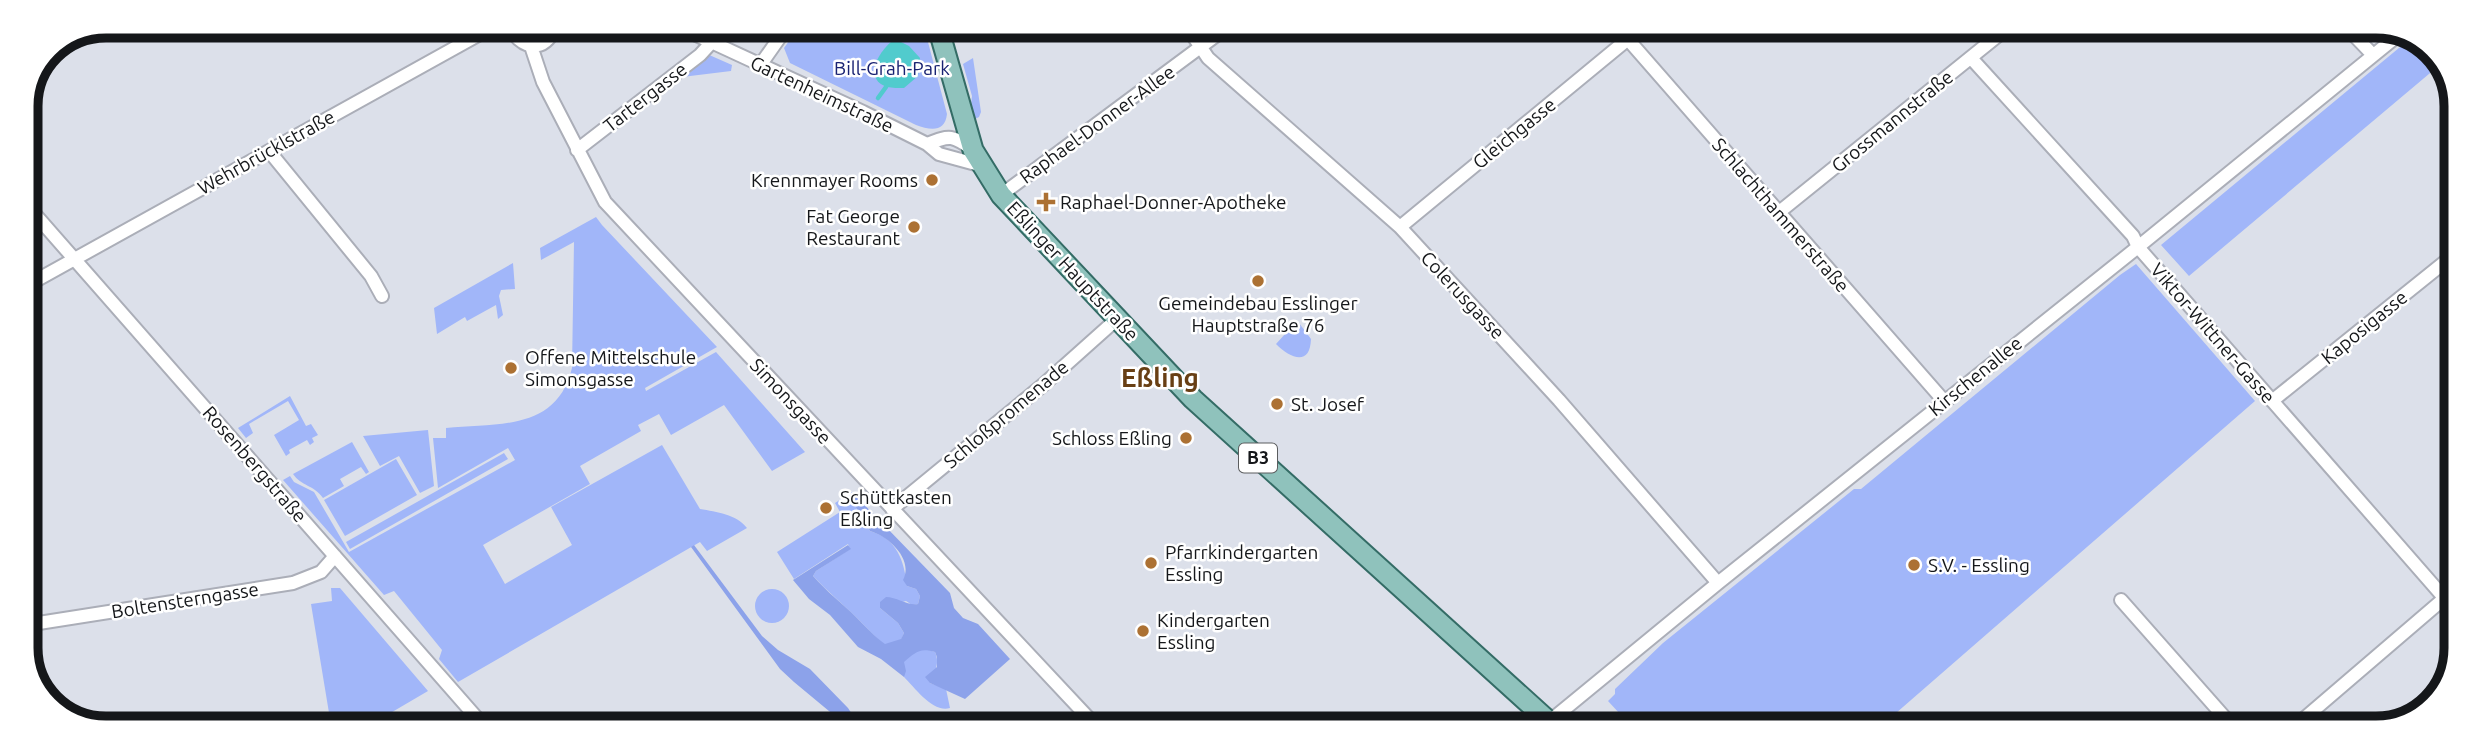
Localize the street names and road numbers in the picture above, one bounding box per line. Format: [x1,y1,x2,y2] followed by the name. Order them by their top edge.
[747,51,897,137] street label: Gartenheimstraße
[599,58,691,136] street label: Tartergasse
[1015,60,1179,188] street label: Raphael-Donner-Allee
[1827,65,1957,177] street label: Grossmannstraße
[1468,93,1560,173] street label: Gleichgasse
[194,105,338,199] street label: Wehrbrücklstraße
[1708,133,1854,297] street label: Schlachthammerstraße
[1003,197,1143,345] street label: Eßlinger Hauptstraße
[1417,246,1509,344] street label: Colerusgasse
[2146,259,2280,407] street label: Viktor-Wittner-Gasse
[2317,286,2411,368] street label: Kaposigasse
[1924,332,2026,420] street label: Kirschenallee
[746,354,836,448] street label: Simonsgasse
[939,356,1073,472] street label: Schloßpromenade
[199,401,311,527] street label: Rosenbergstraße
[1239,444,1277,472] road number: B3
[110,577,260,623] street label: Boltensterngasse

